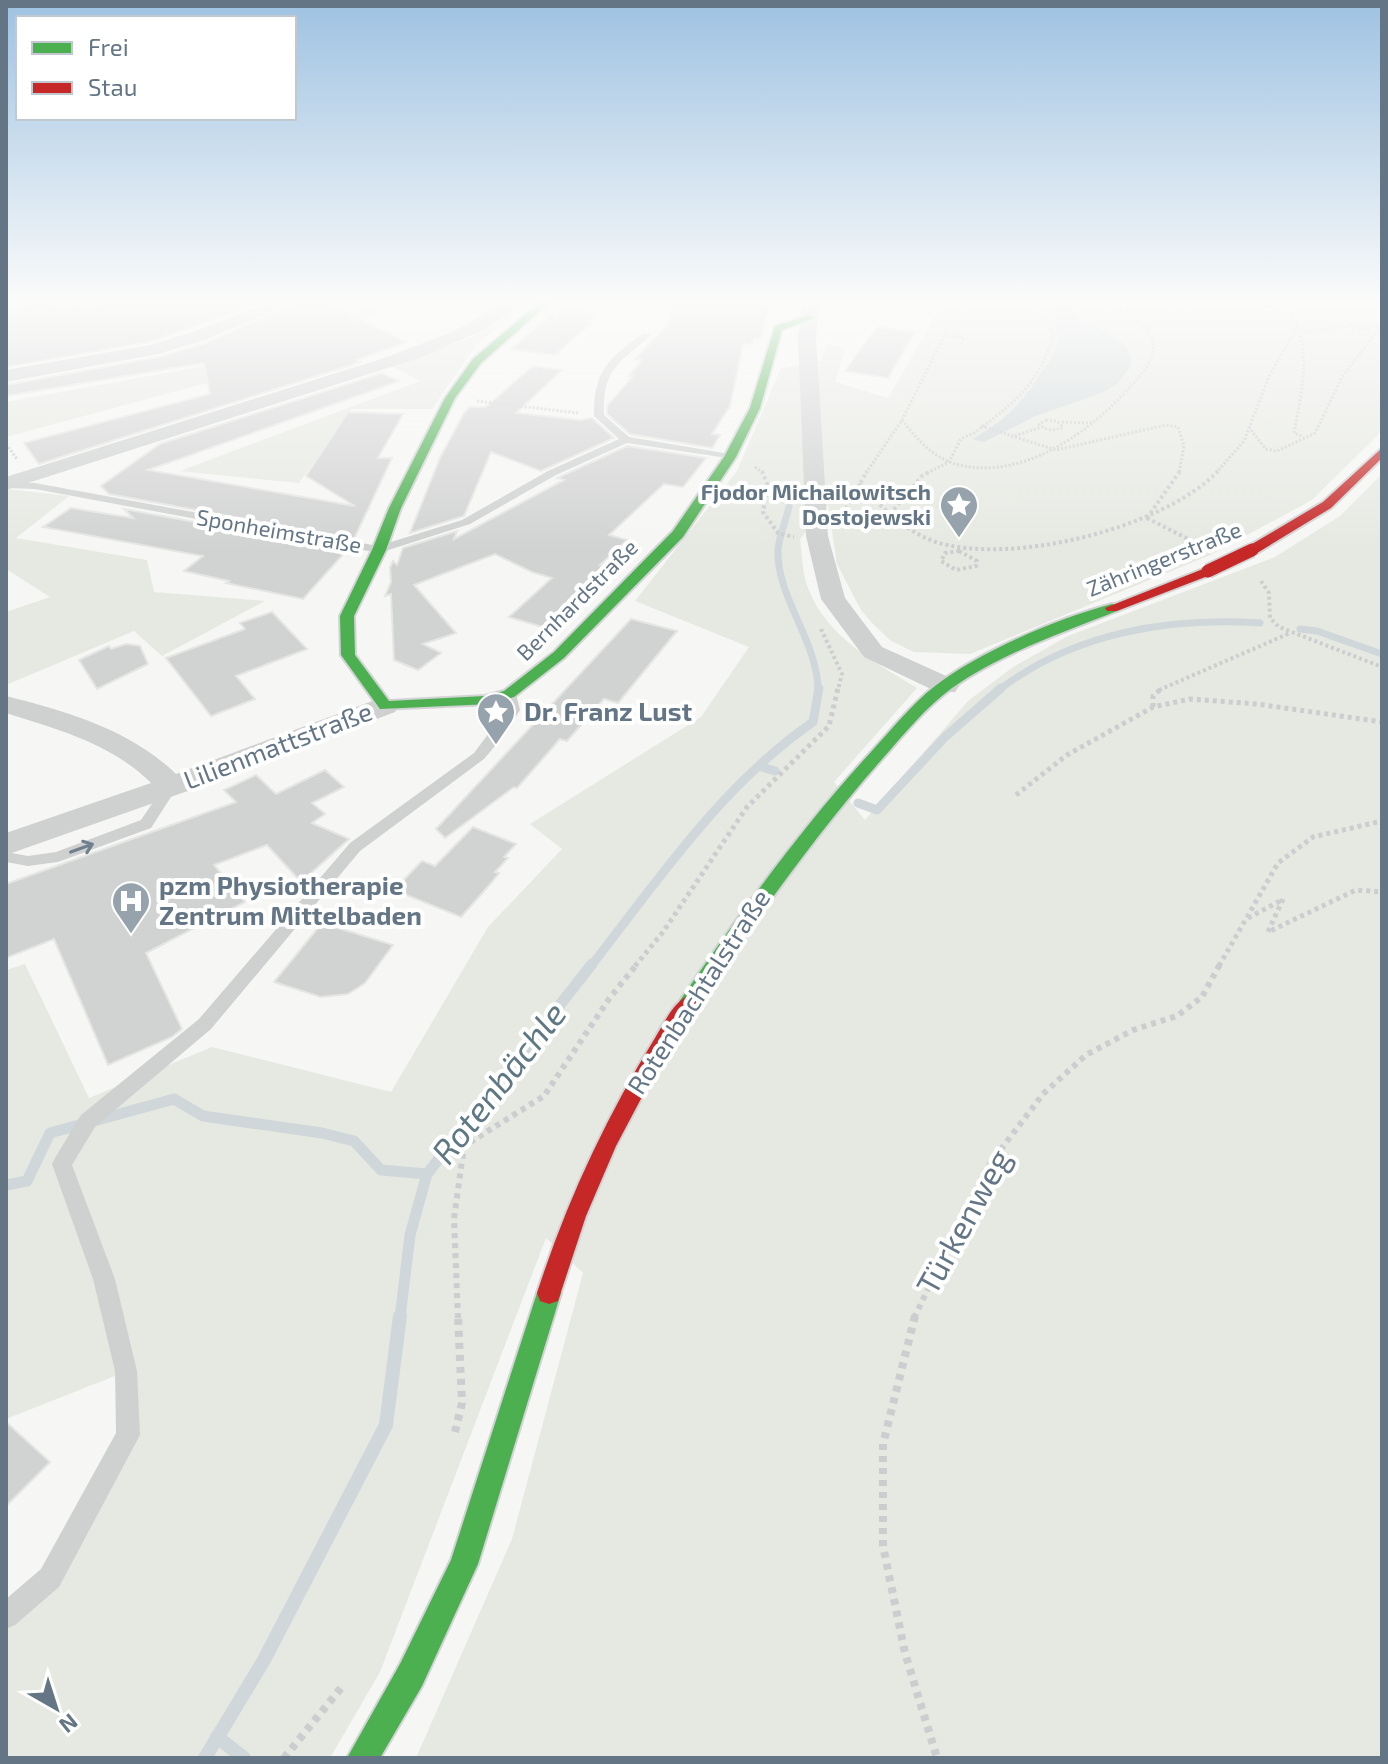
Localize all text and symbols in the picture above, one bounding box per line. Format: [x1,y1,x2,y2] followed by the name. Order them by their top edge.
[16,16,296,120] legend
[88,32,129,61] text: Frei
[88,72,137,101] text: Stau
[701,478,931,529] place label: Fjodor Michailowitsch Dostojewski
[938,484,980,539] place icon: Fjodor Michailowitsch Dostojewski
[195,503,364,557] street label: Sponheimstraße
[1083,515,1245,601] street label: Zähringerstraße
[510,533,642,665] street label: Bernhardstraße
[475,691,517,746] place icon: Dr. Franz Lust
[179,694,376,795] street label: Lilienmattstraße
[524,695,692,726] place label: Dr. Franz Lust
[69,840,94,854] one-way arrow
[159,869,422,930] place label: pzm Physiotherapie Zentrum Mittelbaden
[110,880,152,935] hospital icon: pzm Physiotherapie Zentrum Mittelbaden
[620,883,775,1099] street label: Rotenbachtalstraße
[422,993,574,1171] water label: Rotenbächle
[907,1142,1018,1300] street label: Türkenweg
[16,1668,96,1748] north arrow
[55,1709,84,1739] text: N

